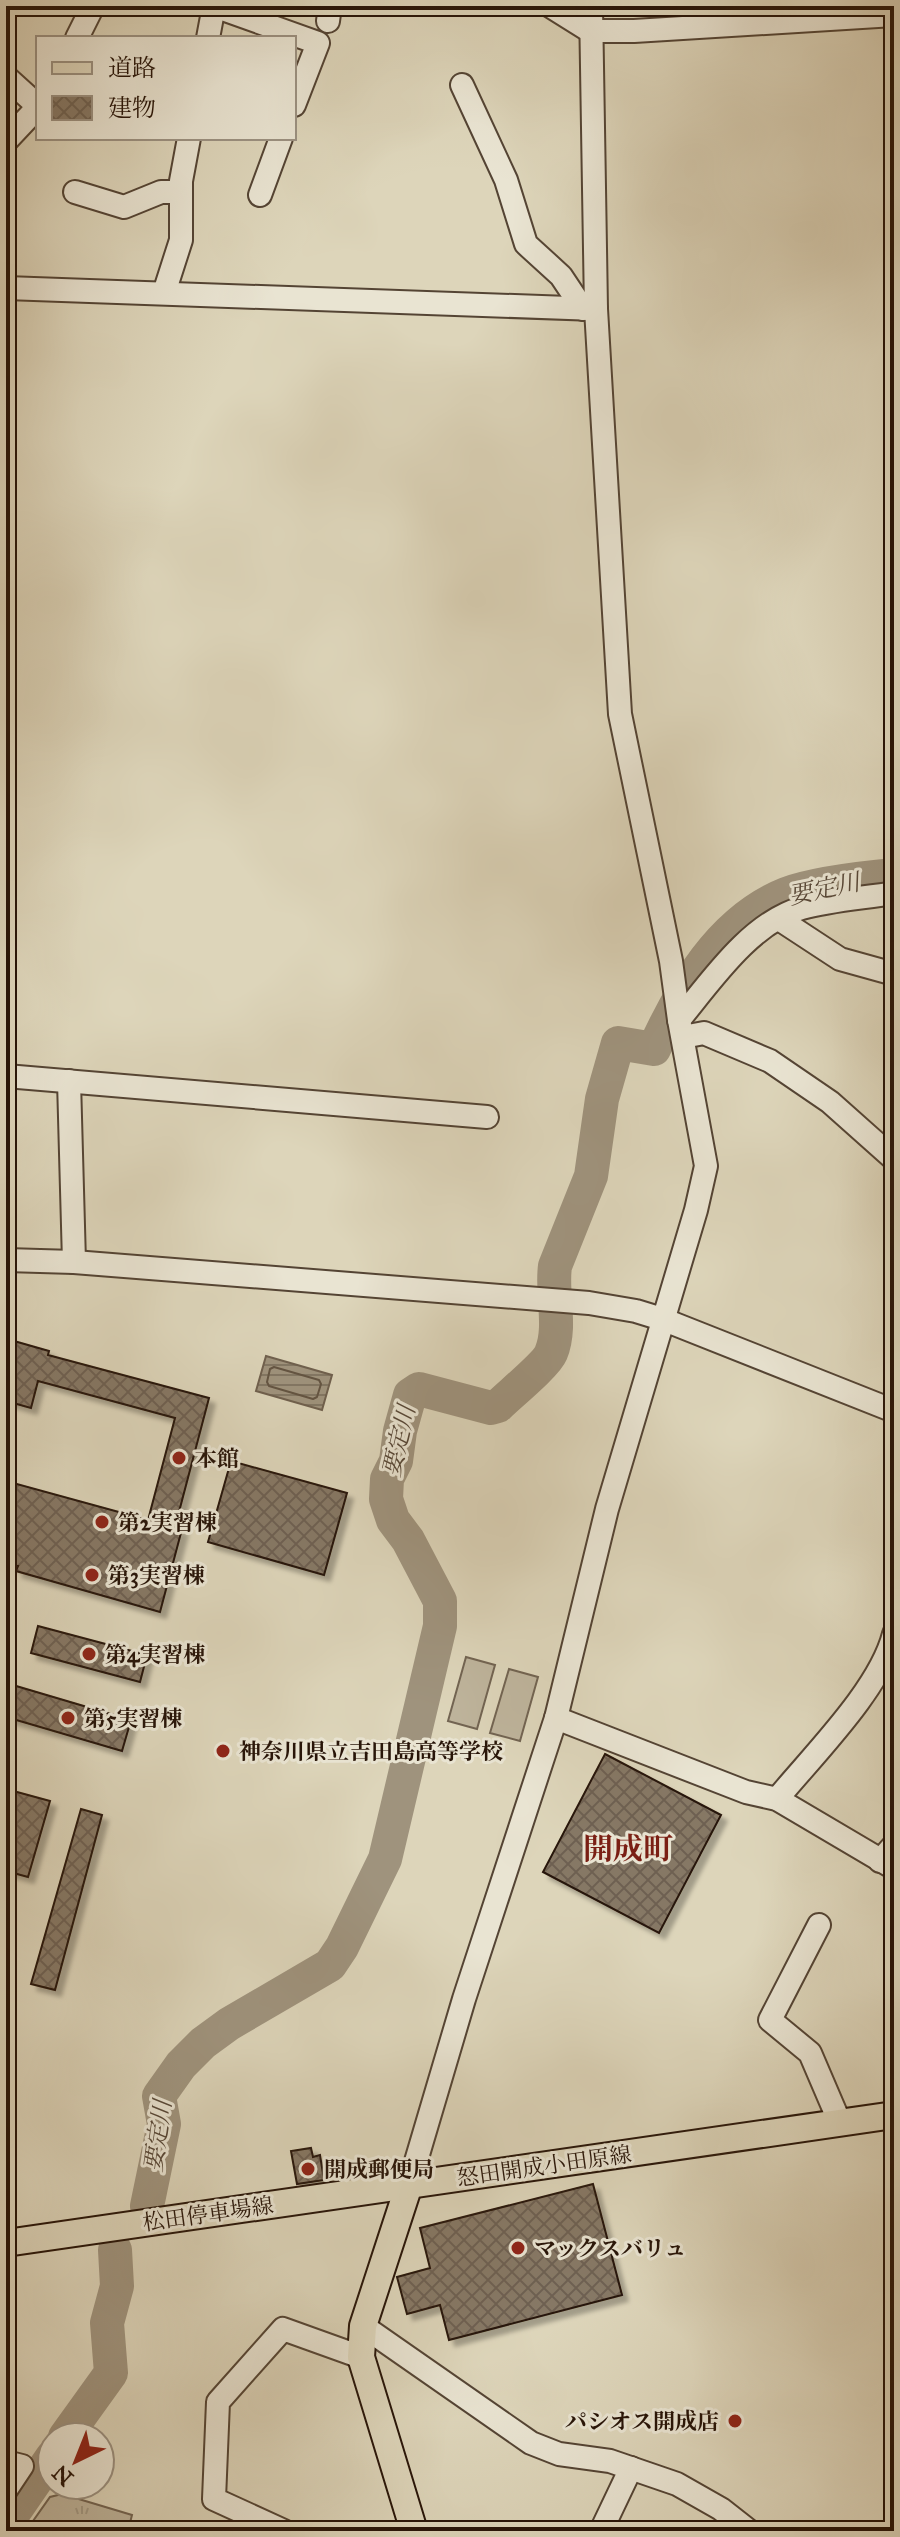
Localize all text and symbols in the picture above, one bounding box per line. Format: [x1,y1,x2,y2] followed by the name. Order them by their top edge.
[36,36,296,140] legend
[108,53,156,83] text: 道路
[108,93,156,123] text: 建物
[786,866,865,911] water label: 要定川
[376,1400,422,1479] water label: 要定川
[195,1445,239,1472] place label: 本館
[170,1449,188,1467] marker: 本館
[118,1509,217,1536] place label: 第2実習棟
[93,1513,111,1531] marker: 第2実習棟
[108,1562,205,1589] place label: 第3実習棟
[83,1566,101,1584] marker: 第3実習棟
[105,1641,205,1668] place label: 第4実習棟
[80,1645,98,1663] marker: 第4実習棟
[84,1705,182,1732] place label: 第5実習棟
[59,1709,77,1727] marker: 第5実習棟
[239,1738,503,1765] place label: 神奈川県立吉田島高等学校
[214,1742,232,1760] marker: 神奈川県立吉田島高等学校
[583,1831,673,1867] district label: 開成町
[138,2095,178,2174] water label: 要定川
[455,2140,633,2192] street label: 怒田開成小田原線
[324,2156,434,2183] place label: 開成郵便局
[299,2160,317,2178] marker: 開成郵便局
[141,2191,275,2237] street label: 松田停車場線
[534,2235,686,2262] place label: マックスバリュ
[509,2239,527,2257] marker: マックスバリュ
[565,2408,719,2435] place label: パシオス開成店
[726,2412,744,2430] marker: パシオス開成店
[36,2421,116,2501] north arrow
[46,2459,79,2492] text: N

